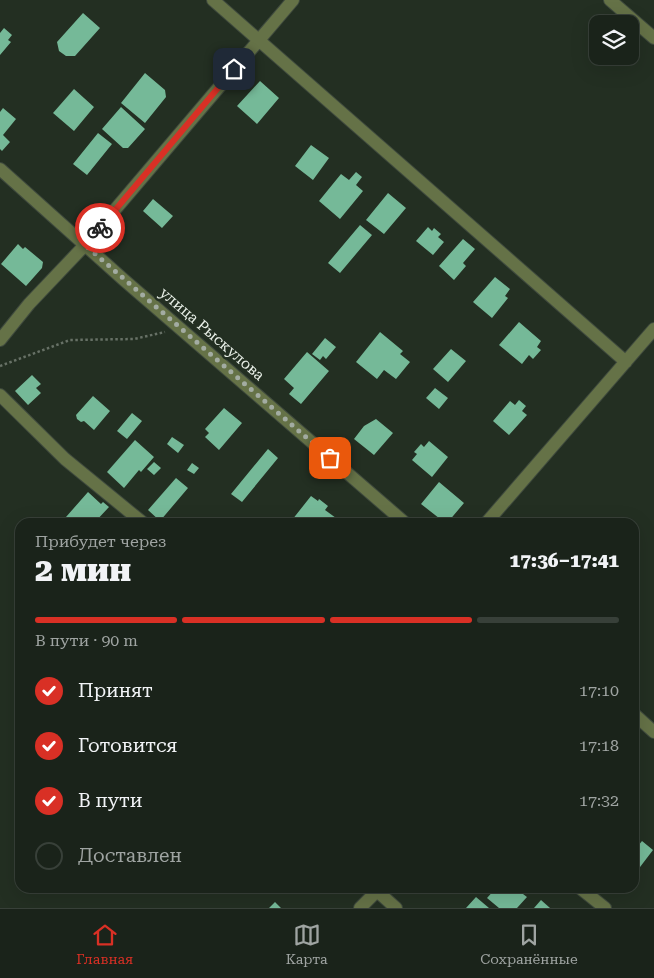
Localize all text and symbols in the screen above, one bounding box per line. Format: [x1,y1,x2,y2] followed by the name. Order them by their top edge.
[589,15,639,65] map controls
[589,15,639,65] button: layers
[213,48,255,90] pin
[220,55,248,83] icon: home
[75,203,125,253] courier
[86,214,114,242] icon: bike
[156,284,268,384] street label: улица Рыскулова
[309,437,351,479] pin
[316,444,344,472] icon: bag
[35,532,166,551] text: Прибудет через
[510,549,619,572] text: 17:36–17:41
[35,551,131,589] text: 2 мин
[35,631,138,650] text: В пути · 90 m
[35,677,63,705] icon: check
[78,679,153,702] text: Принят
[579,681,619,700] text: 17:10
[35,732,63,760] icon: check
[78,734,177,757] text: Готовится
[579,736,619,755] text: 17:18
[35,787,63,815] icon: check
[78,789,142,812] text: В пути
[579,791,619,810] text: 17:32
[78,844,182,867] text: Доставлен
[76,921,133,967] tab: Главная
[286,921,328,967] tab: Карта
[480,921,578,967] tab: Сохранённые

